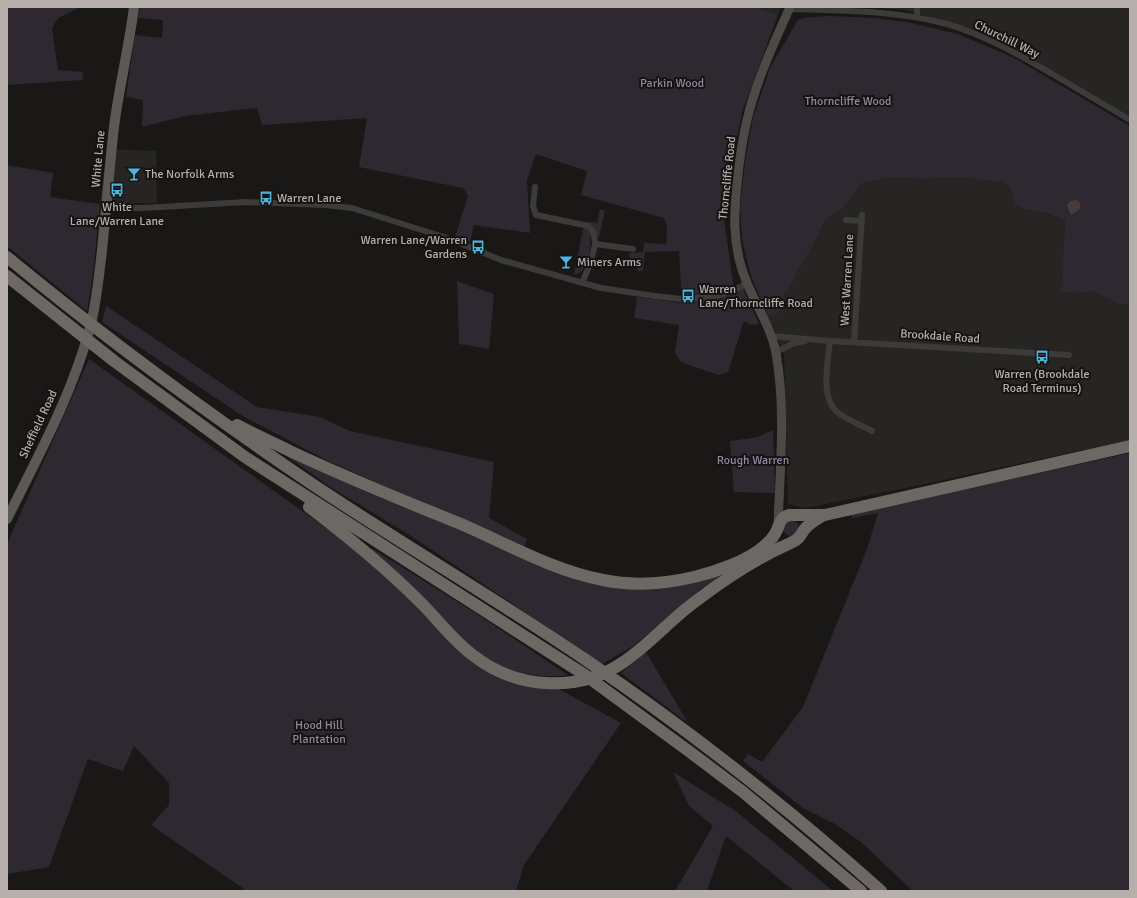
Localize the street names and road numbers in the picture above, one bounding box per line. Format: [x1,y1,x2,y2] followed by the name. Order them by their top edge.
[972,17,1042,62] street label: Churchill Way
[89,130,108,188] street label: White Lane
[716,136,739,221] street label: Thorncliffe Road
[838,234,857,326] street label: West Warren Lane
[900,326,980,347] street label: Brookdale Road
[16,388,61,461] street label: Sheffield Road

